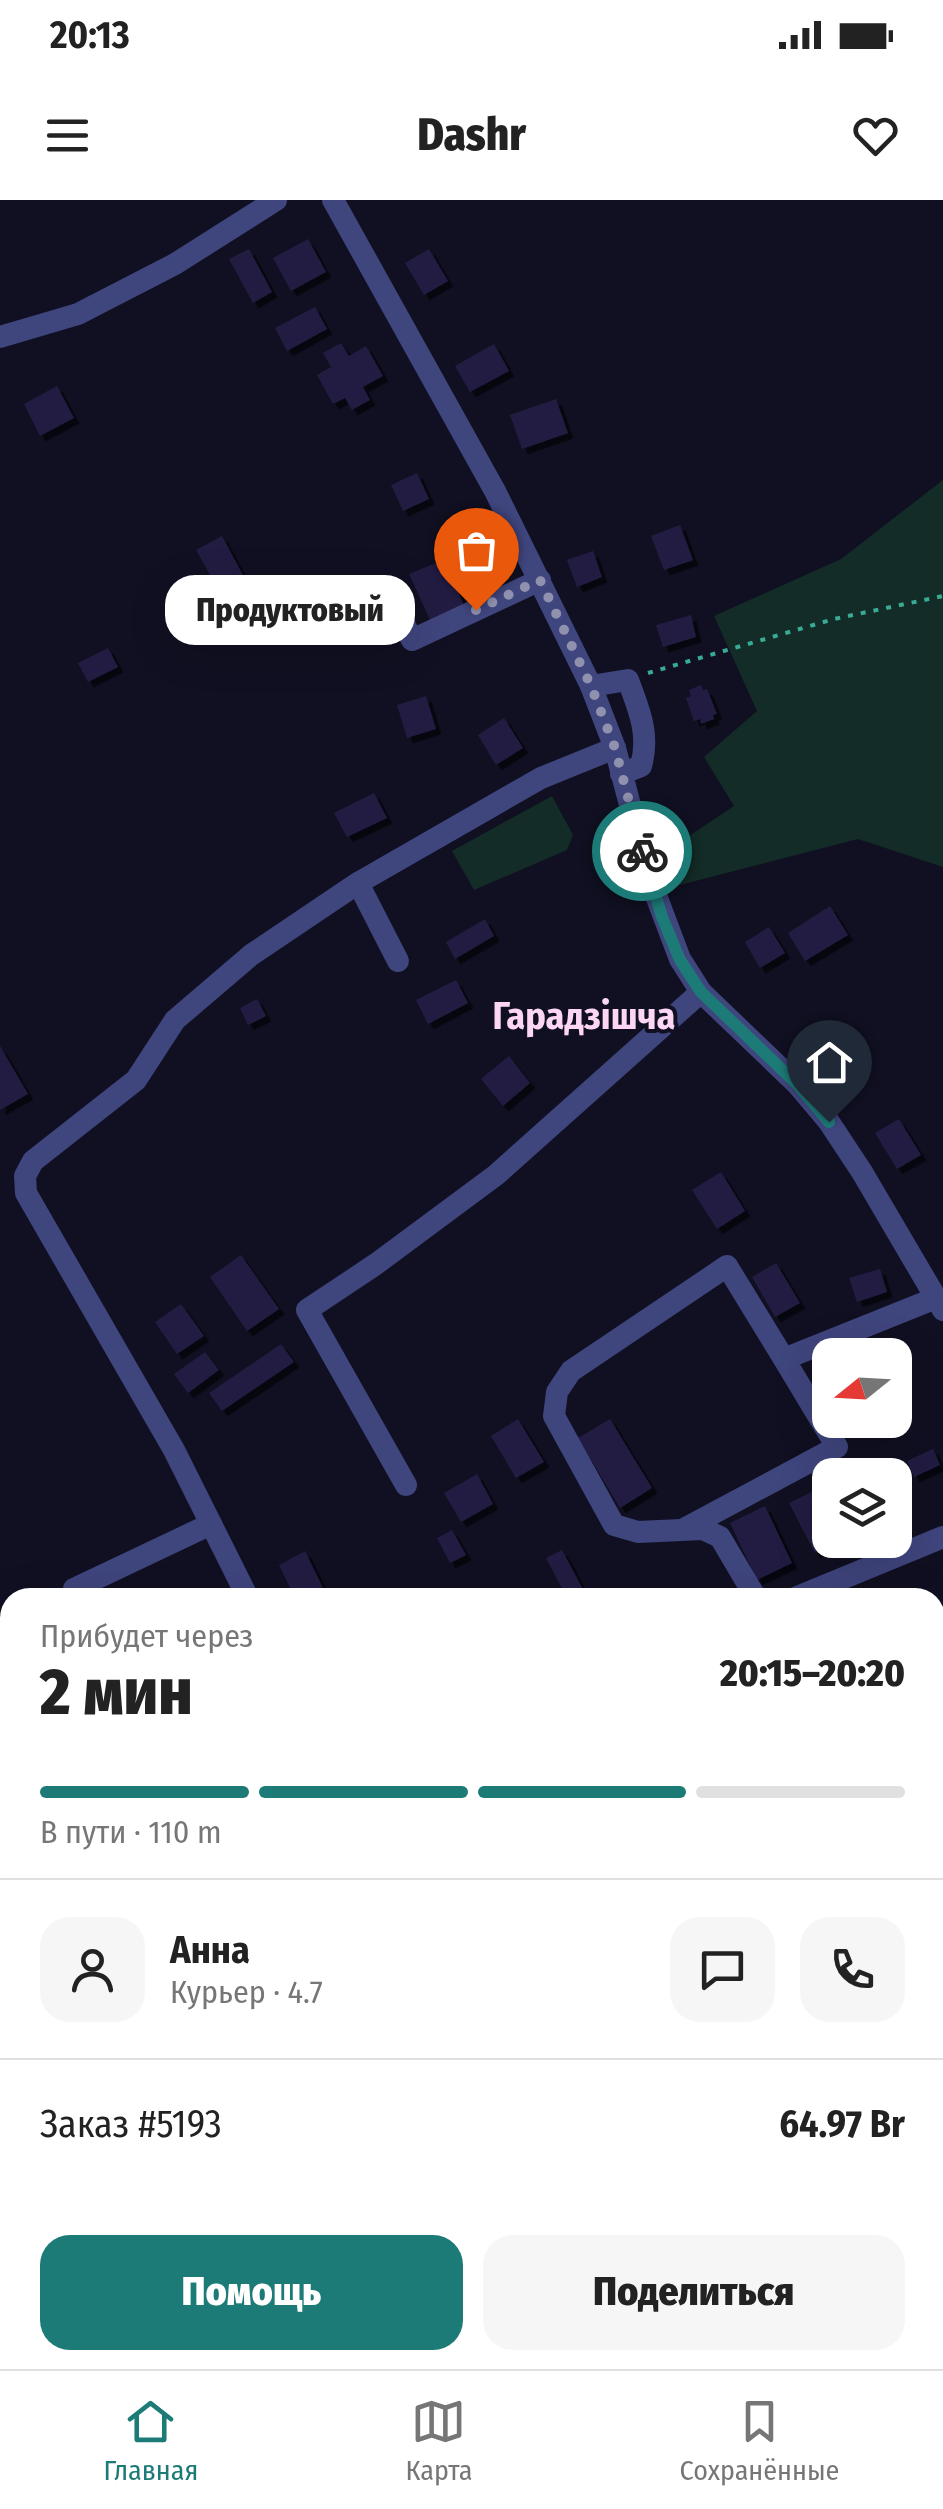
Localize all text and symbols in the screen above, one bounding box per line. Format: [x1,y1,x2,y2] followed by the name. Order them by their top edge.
[50,12,130,58] text: 20:13
[40,108,95,163] icon: menu
[417,108,526,162] text: Dashr
[848,108,903,163] icon: heart
[434,508,519,611] pin
[449,523,504,578] icon: bag
[166,575,416,645] callout: Продуктовый
[196,591,384,629] text: Продуктовый
[592,801,692,901] courier
[615,824,670,879] icon: bike
[493,993,676,1039] district label: Гарадзішча
[787,1020,872,1123] pin
[802,1035,857,1090] icon: home
[812,1338,912,1438] north arrow
[812,1338,912,1558] map controls
[812,1458,912,1558] button: layers
[40,1617,253,1655] text: Прибудет через
[720,1650,905,1696] text: 20:15–20:20
[40,1653,193,1731] text: 2 мин
[40,1813,222,1851] text: В пути · 110 m
[40,1917,145,2022] button: person
[670,1917,775,2022] button: chat
[800,1917,905,2022] button: phone
[170,1927,250,1973] text: Анна
[170,1973,323,2011] text: Курьер · 4.7
[40,2101,222,2147] text: Заказ #5193
[779,2101,905,2147] text: 64.97 Br
[40,2235,463,2350] button: Помощь
[483,2235,905,2350] button: Поделиться
[104,2394,198,2487] tab: Главная
[406,2394,472,2487] tab: Карта
[680,2394,839,2487] tab: Сохранённые

